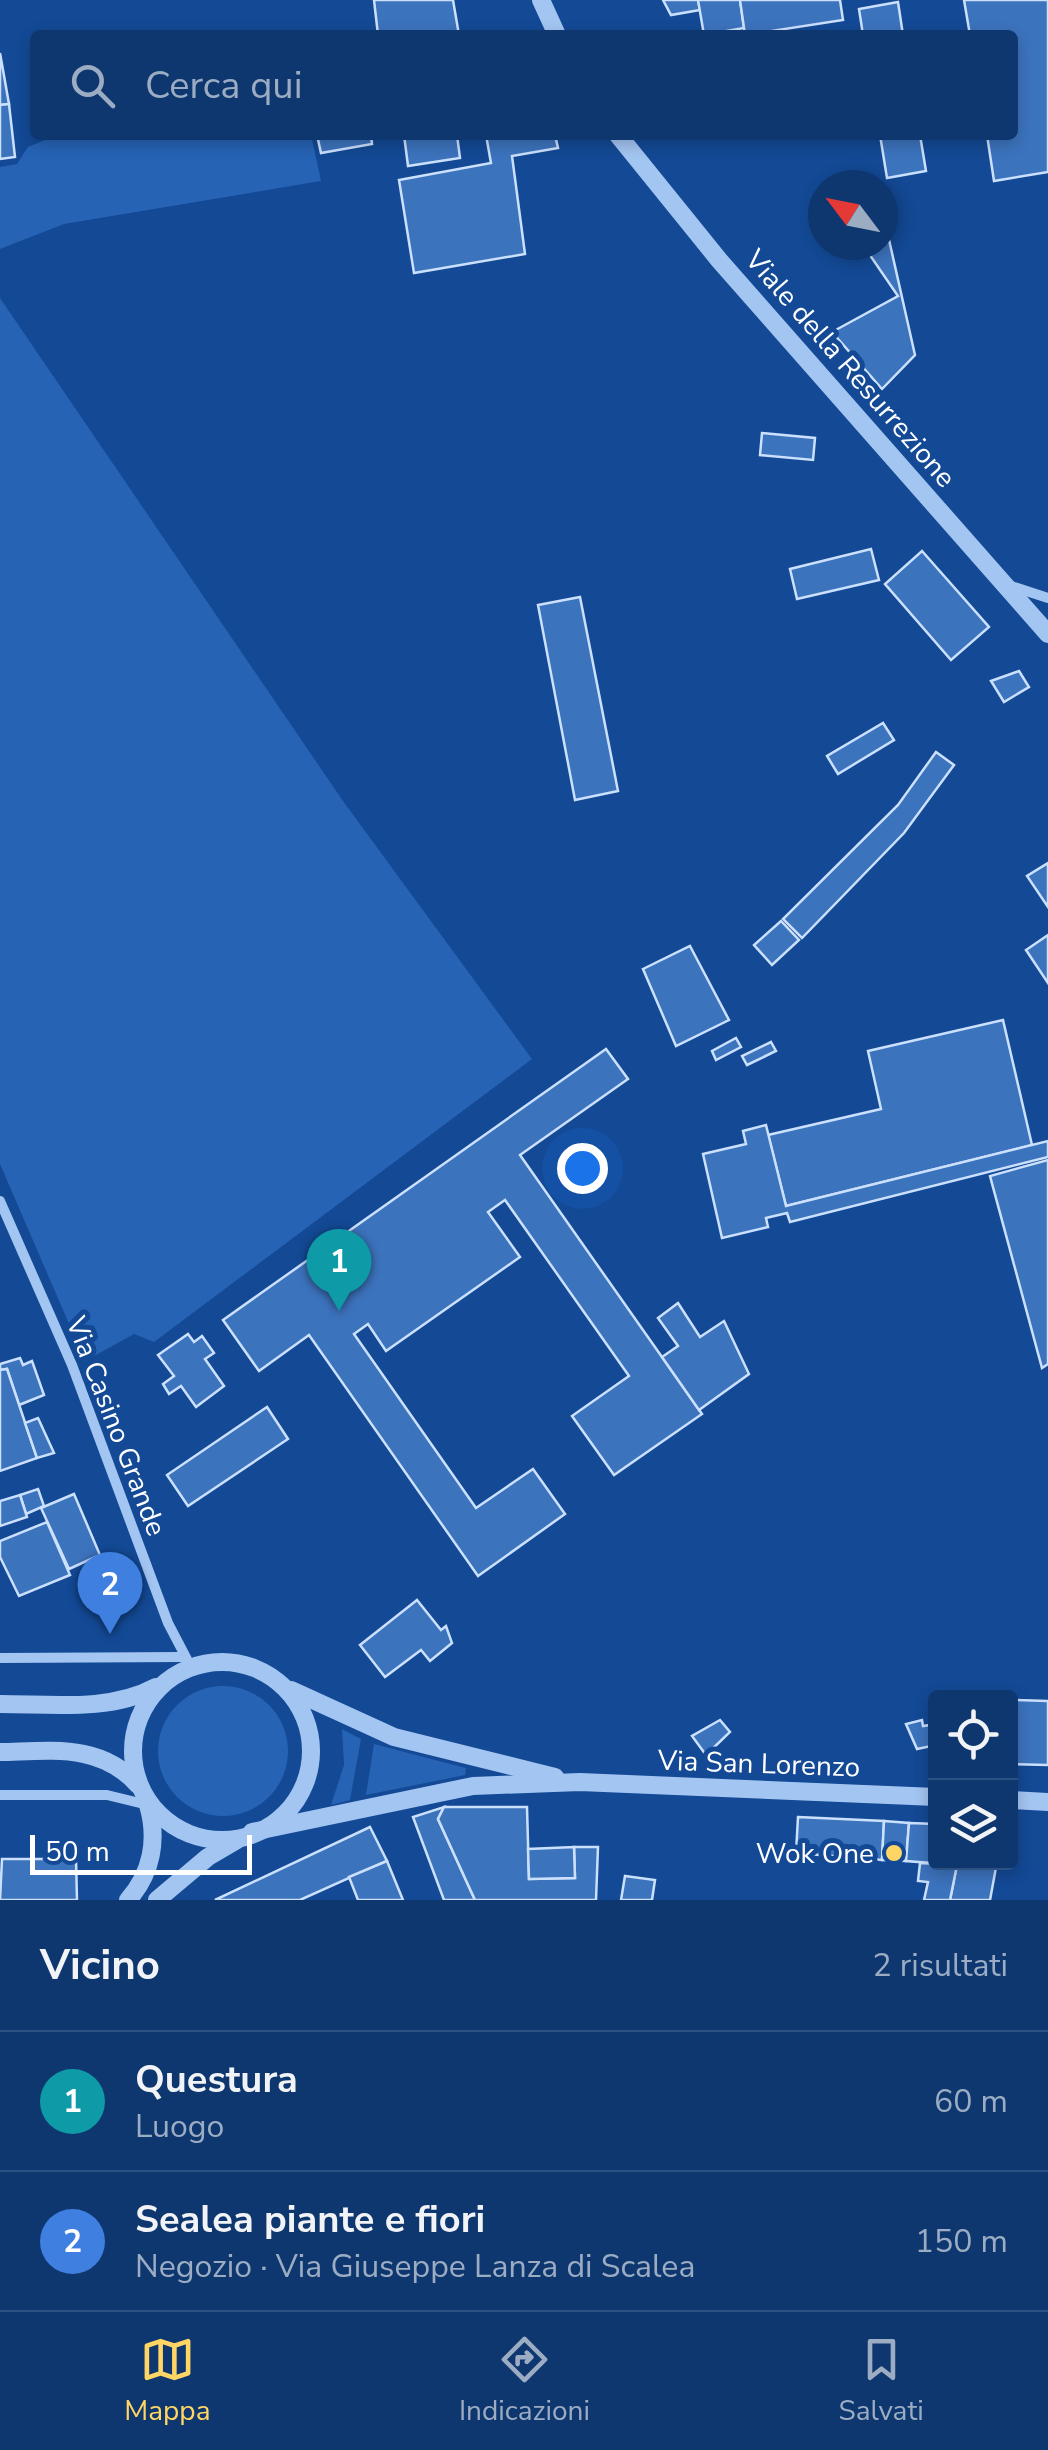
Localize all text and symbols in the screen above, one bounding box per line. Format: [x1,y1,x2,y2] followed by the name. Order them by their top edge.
[30,30,1018,140] search box
[65,58,120,113] icon: search
[145,60,302,111] text: Cerca qui
[808,170,898,260] north arrow
[736,241,964,496] street label: Viale della Resurrezione
[557,1143,608,1194] your location
[306,1228,372,1311] pin: 1
[56,1310,175,1541] street label: Via Casino Grande
[78,1552,142,1634] pin: 2
[928,1690,1018,1870] map controls
[928,1690,1018,1780] button: locate
[656,1741,861,1787] street label: Via San Lorenzo
[928,1780,1018,1870] button: layers
[30,1830,252,1874] scale bar
[45,1833,110,1871] text: 50 m
[756,1835,874,1873] place label: Wok One
[883,1842,905,1864] marker: Wok One
[40,1937,160,1994] text: Vicino
[872,1944,1008,1987] text: 2 risultati
[135,2054,298,2105] text: Questura
[63,2080,82,2123] text: 1
[934,2080,1008,2123] text: 60 m
[135,2105,224,2148] text: Luogo
[135,2194,485,2245] text: Sealea piante e fiori
[63,2220,82,2263] text: 2
[915,2220,1008,2263] text: 150 m
[135,2245,695,2288] text: Negozio · Via Giuseppe Lanza di Scalea
[124,2332,211,2430] tab: Mappa
[459,2332,590,2430] tab: Indicazioni
[838,2332,924,2430] tab: Salvati

